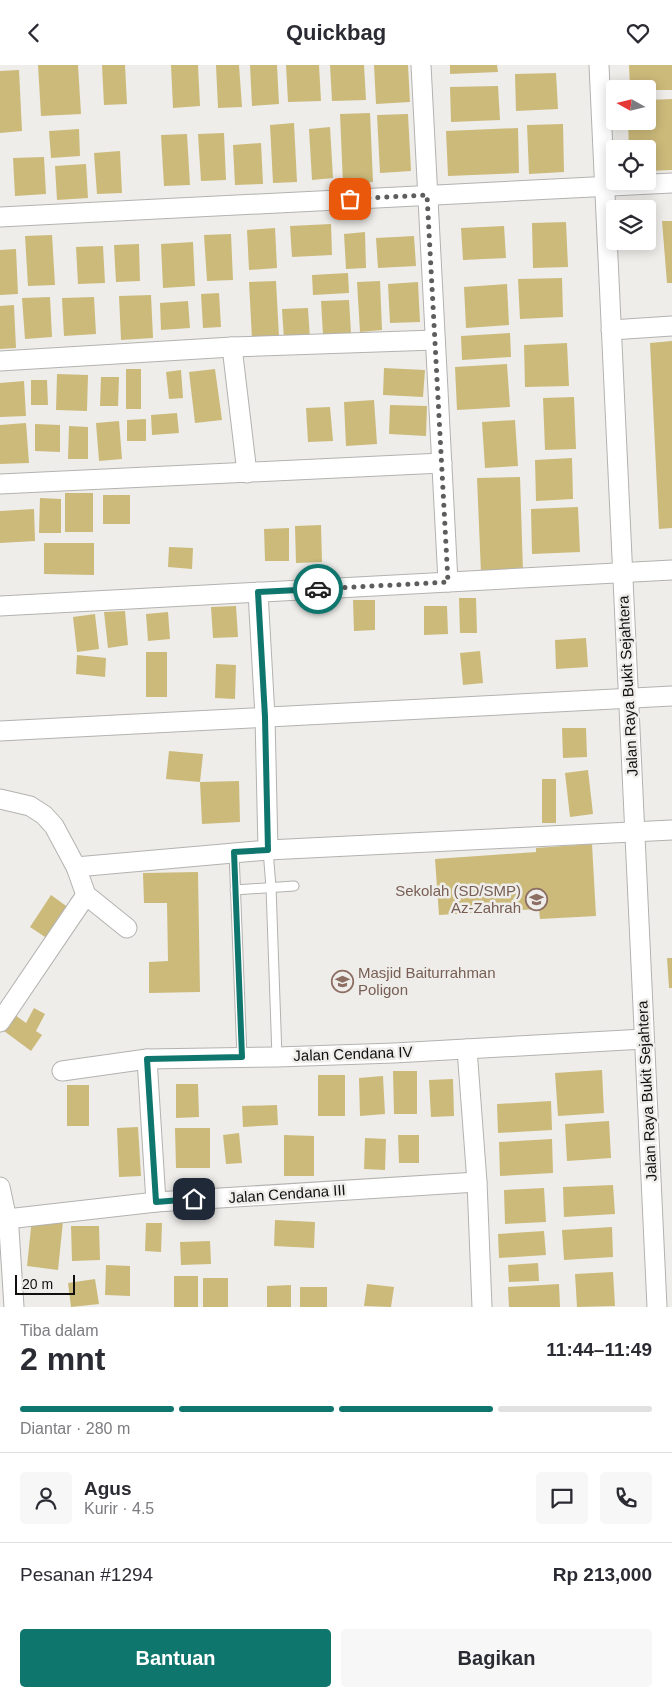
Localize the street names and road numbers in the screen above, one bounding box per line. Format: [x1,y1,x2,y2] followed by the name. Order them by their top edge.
[614,595,641,777] street label: Jalan Raya Bukit Sejahtera
[633,1000,660,1182] street label: Jalan Raya Bukit Sejahtera
[293,1043,413,1064] street label: Jalan Cendana IV
[228,1181,346,1206] street label: Jalan Cendana III

